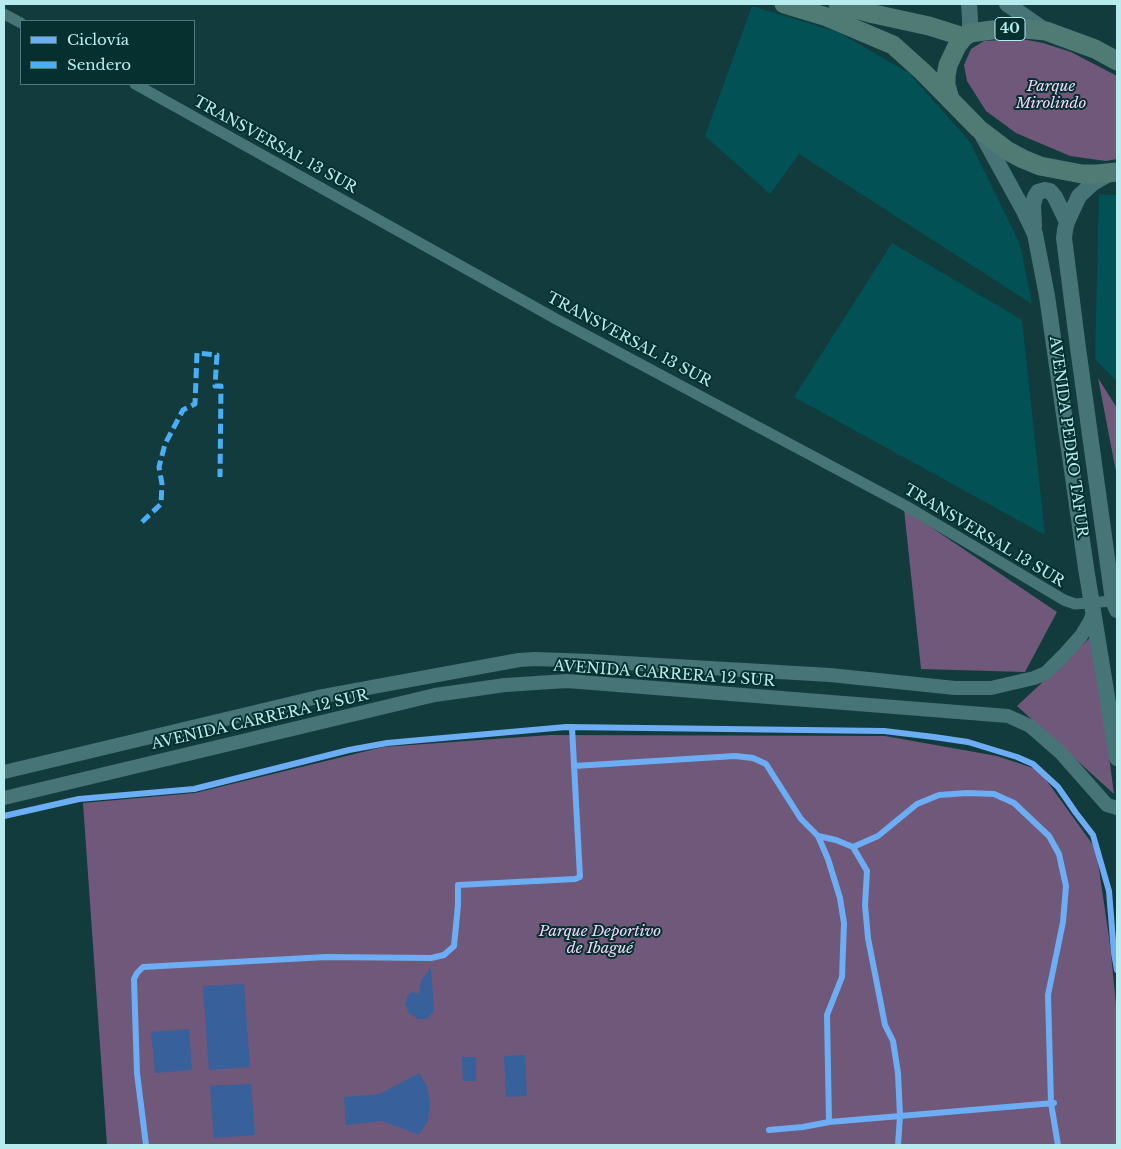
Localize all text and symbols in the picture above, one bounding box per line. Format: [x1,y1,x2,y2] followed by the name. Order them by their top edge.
[995,18,1025,40] road number: 40
[20,20,195,85] legend
[67,30,129,49] text: Ciclovía
[67,55,131,74] text: Sendero
[1016,78,1086,113] park label: Parque Mirolindo
[190,93,360,197] street label: TRANSVERSAL 13 SUR
[544,289,714,391] street label: TRANSVERSAL 13 SUR
[1045,335,1091,539] street label: AVENIDA PEDRO TAFUR
[901,481,1067,591] street label: TRANSVERSAL 13 SUR
[553,657,775,691] street label: AVENIDA CARRERA 12 SUR
[150,686,370,754] street label: AVENIDA CARRERA 12 SUR
[539,923,661,958] park label: Parque Deportivo de Ibagué

